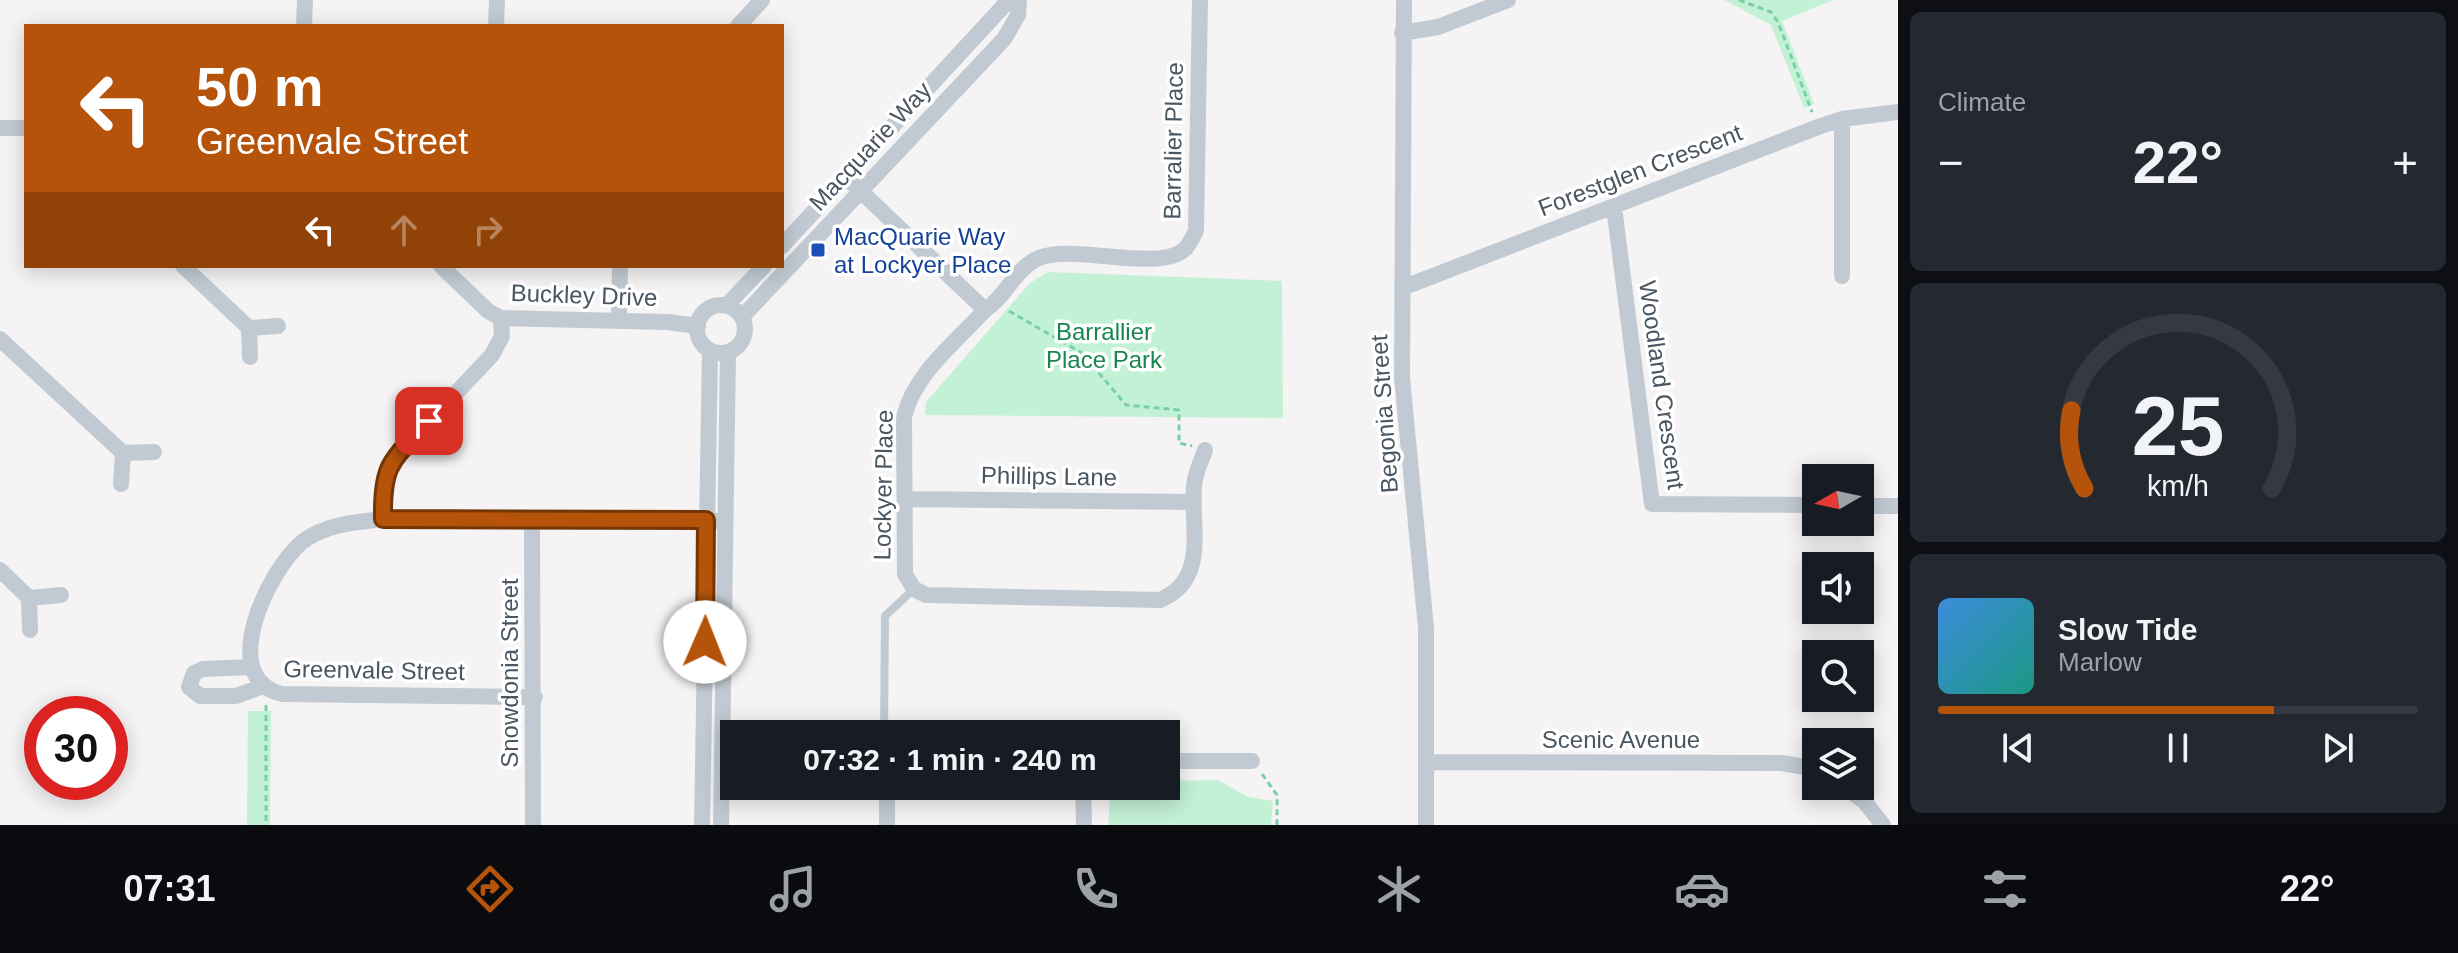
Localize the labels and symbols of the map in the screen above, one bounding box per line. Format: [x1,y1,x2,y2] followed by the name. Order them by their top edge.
[1158,62,1188,220] street label: Barralier Place
[804,76,936,216] street label: Macquarie Way
[1534,119,1746,221] street label: Forestglen Crescent
[834,223,1011,278] place label: MacQuarie Way at Lockyer Place
[809,241,827,259] marker: MacQuarie Way at Lockyer Place
[510,279,658,311] street label: Buckley Drive
[1634,279,1690,491] street label: Woodland Crescent
[1046,318,1163,373] park label: Barrallier Place Park
[1365,334,1403,494] street label: Begonia Street
[395,387,463,455] pin
[868,409,898,561] street label: Lockyer Place
[981,461,1117,491] street label: Phillips Lane
[1802,464,1874,536] north arrow
[496,578,523,768] street label: Snowdonia Street
[663,600,747,684] position arrow
[283,655,465,685] street label: Greenvale Street
[24,696,128,800] speed limit sign: 30
[1542,726,1700,753] street label: Scenic Avenue

